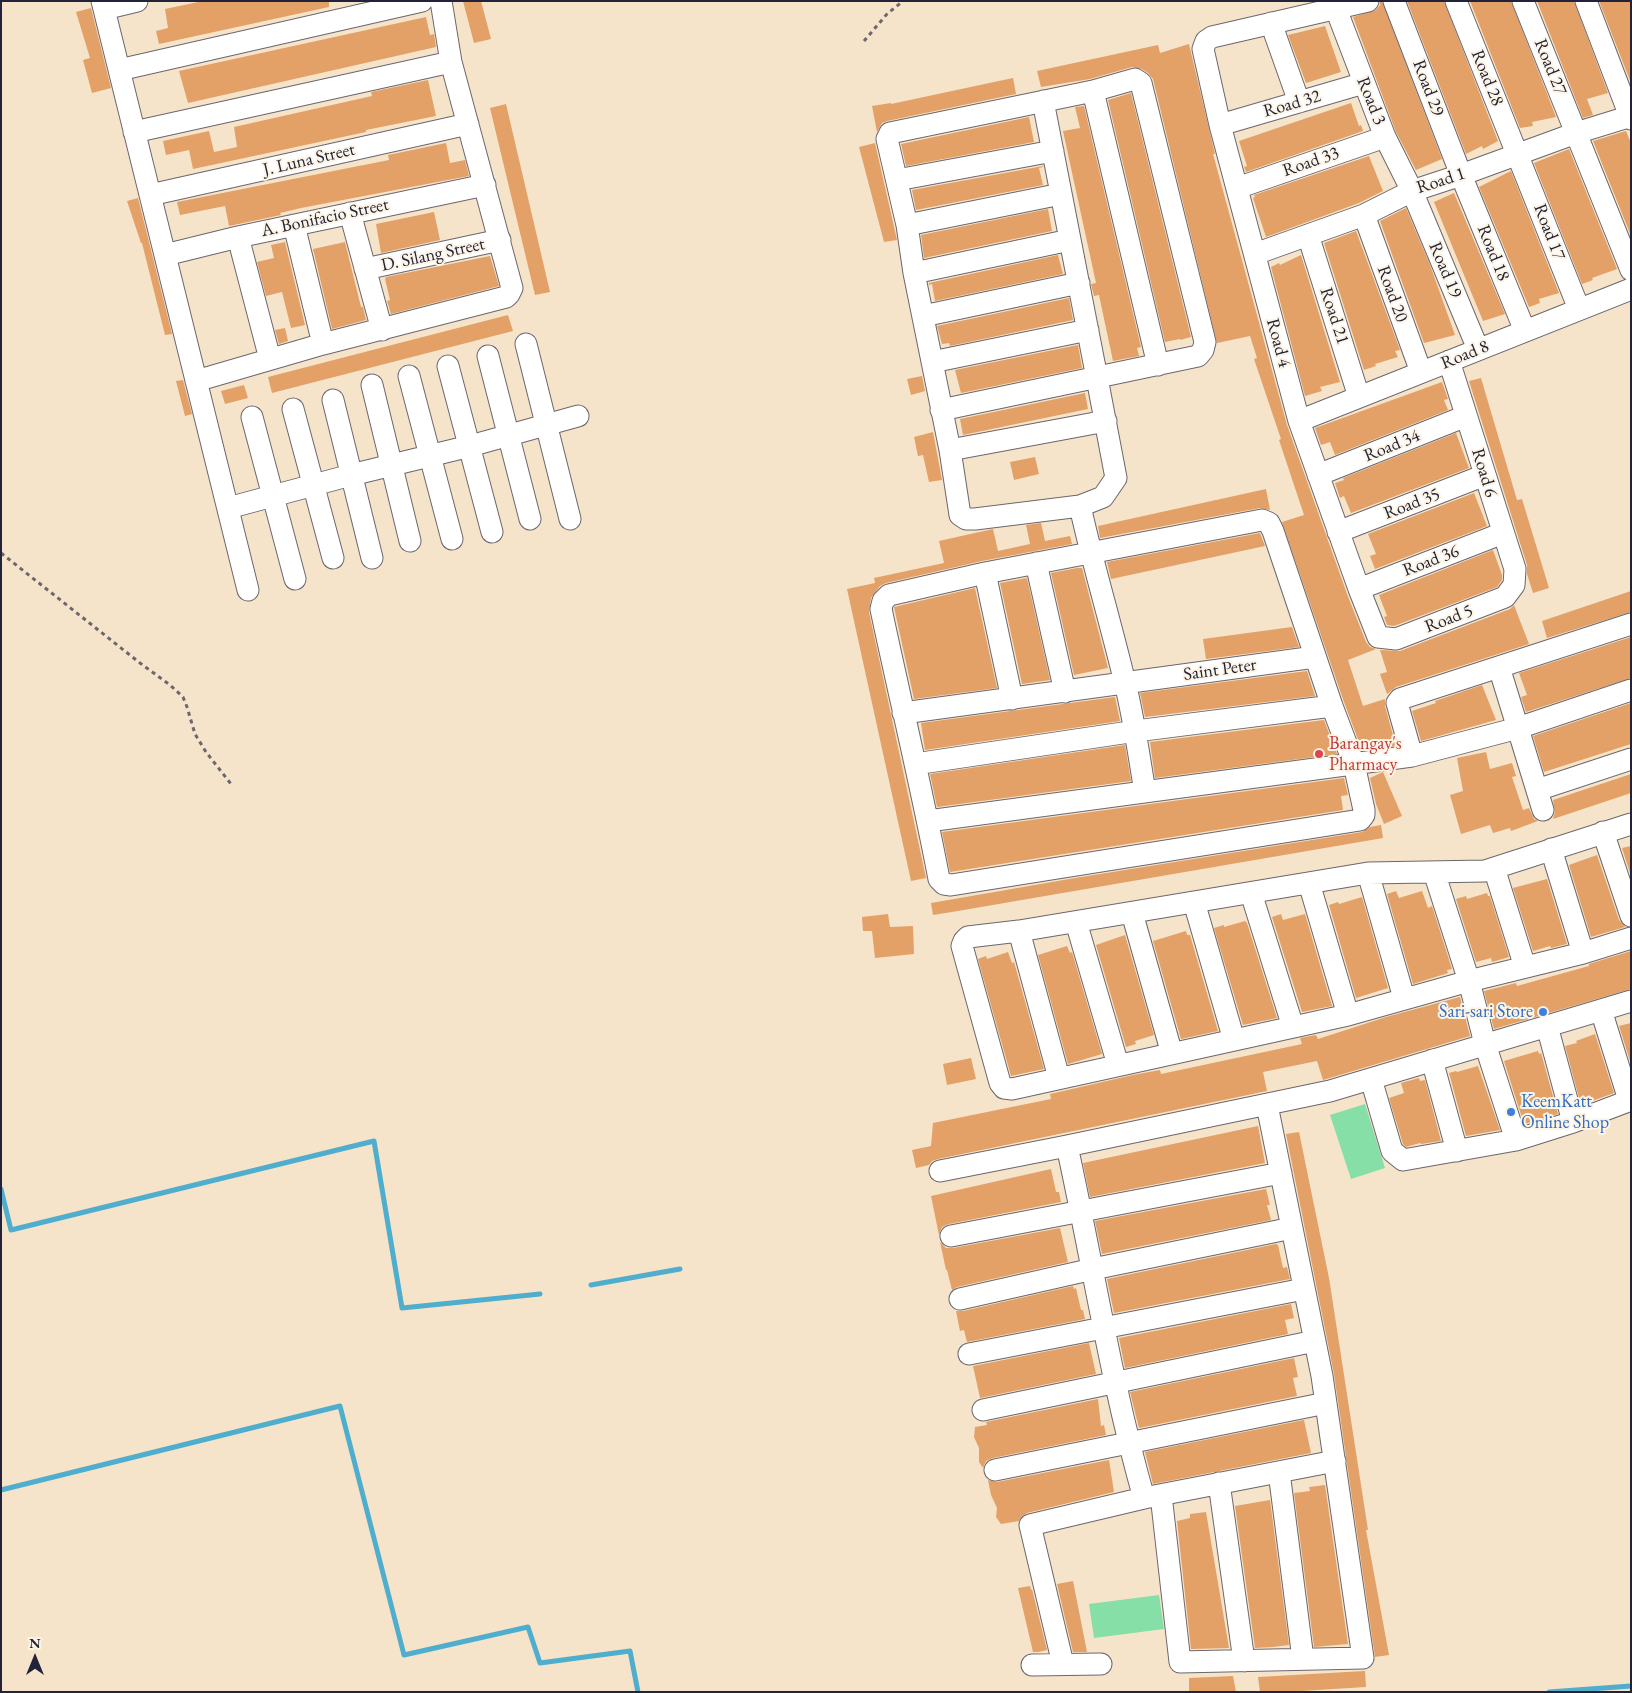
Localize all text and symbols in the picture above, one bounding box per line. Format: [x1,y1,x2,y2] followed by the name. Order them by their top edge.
[1529,36,1571,98] street label: Road 27
[1466,47,1508,109] street label: Road 28
[1407,57,1449,119] street label: Road 29
[1352,74,1390,128] street label: Road 3
[1261,86,1323,122] street label: Road 32
[261,139,357,181] street label: J. Luna Street
[1280,142,1342,182] street label: Road 33
[1414,163,1468,199] street label: Road 1
[259,194,391,242] street label: A. Bonifacio Street
[1528,201,1570,263] street label: Road 17
[1472,222,1514,284] street label: Road 18
[379,233,487,277] street label: D. Silang Street
[1424,239,1466,301] street label: Road 19
[1372,263,1412,325] street label: Road 20
[1315,285,1353,347] street label: Road 21
[1261,316,1295,370] street label: Road 4
[1438,336,1492,374] street label: Road 8
[1361,425,1423,467] street label: Road 34
[1466,446,1502,500] street label: Road 6
[1381,483,1443,525] street label: Road 35
[1400,540,1462,582] street label: Road 36
[1422,600,1476,638] street label: Road 5
[1182,654,1258,686] street label: Saint Peter
[1329,733,1402,776] place label: Barangay's Pharmacy
[1313,748,1325,760] marker: Barangay's Pharmacy
[1439,1001,1533,1023] place label: Sari-sari Store
[1537,1006,1549,1018] marker: Sari-sari Store
[1521,1091,1609,1134] place label: KeemKatt Online Shop
[1505,1106,1517,1118] marker: KeemKatt Online Shop
[10,1633,60,1683] north arrow
[29,1634,41,1652] text: N

